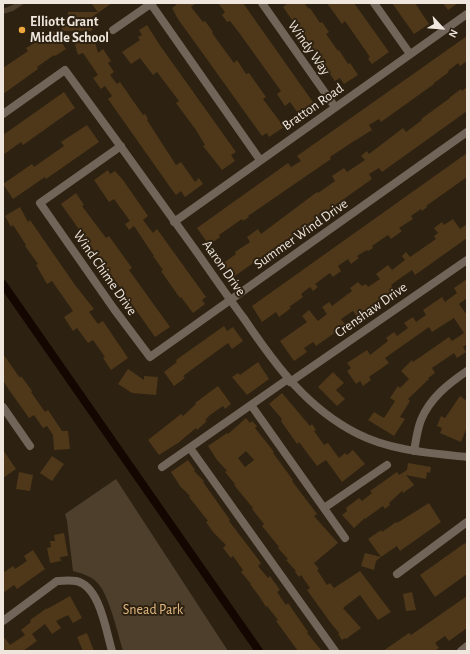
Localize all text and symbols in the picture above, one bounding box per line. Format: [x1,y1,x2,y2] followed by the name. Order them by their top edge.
[422,8,462,48] north arrow
[30,14,109,46] place label: Elliott Grant Middle School
[284,18,334,78] street label: Windy Way
[17,25,27,35] marker: Elliott Grant Middle School
[447,28,460,39] text: N
[279,80,347,134] street label: Bratton Road
[251,195,351,273] street label: Summer Wind Drive
[70,227,140,319] street label: Wind Chime Drive
[199,237,249,299] street label: Aaron Drive
[331,279,411,341] street label: Crenshaw Drive
[123,602,183,618] park label: Snead Park

